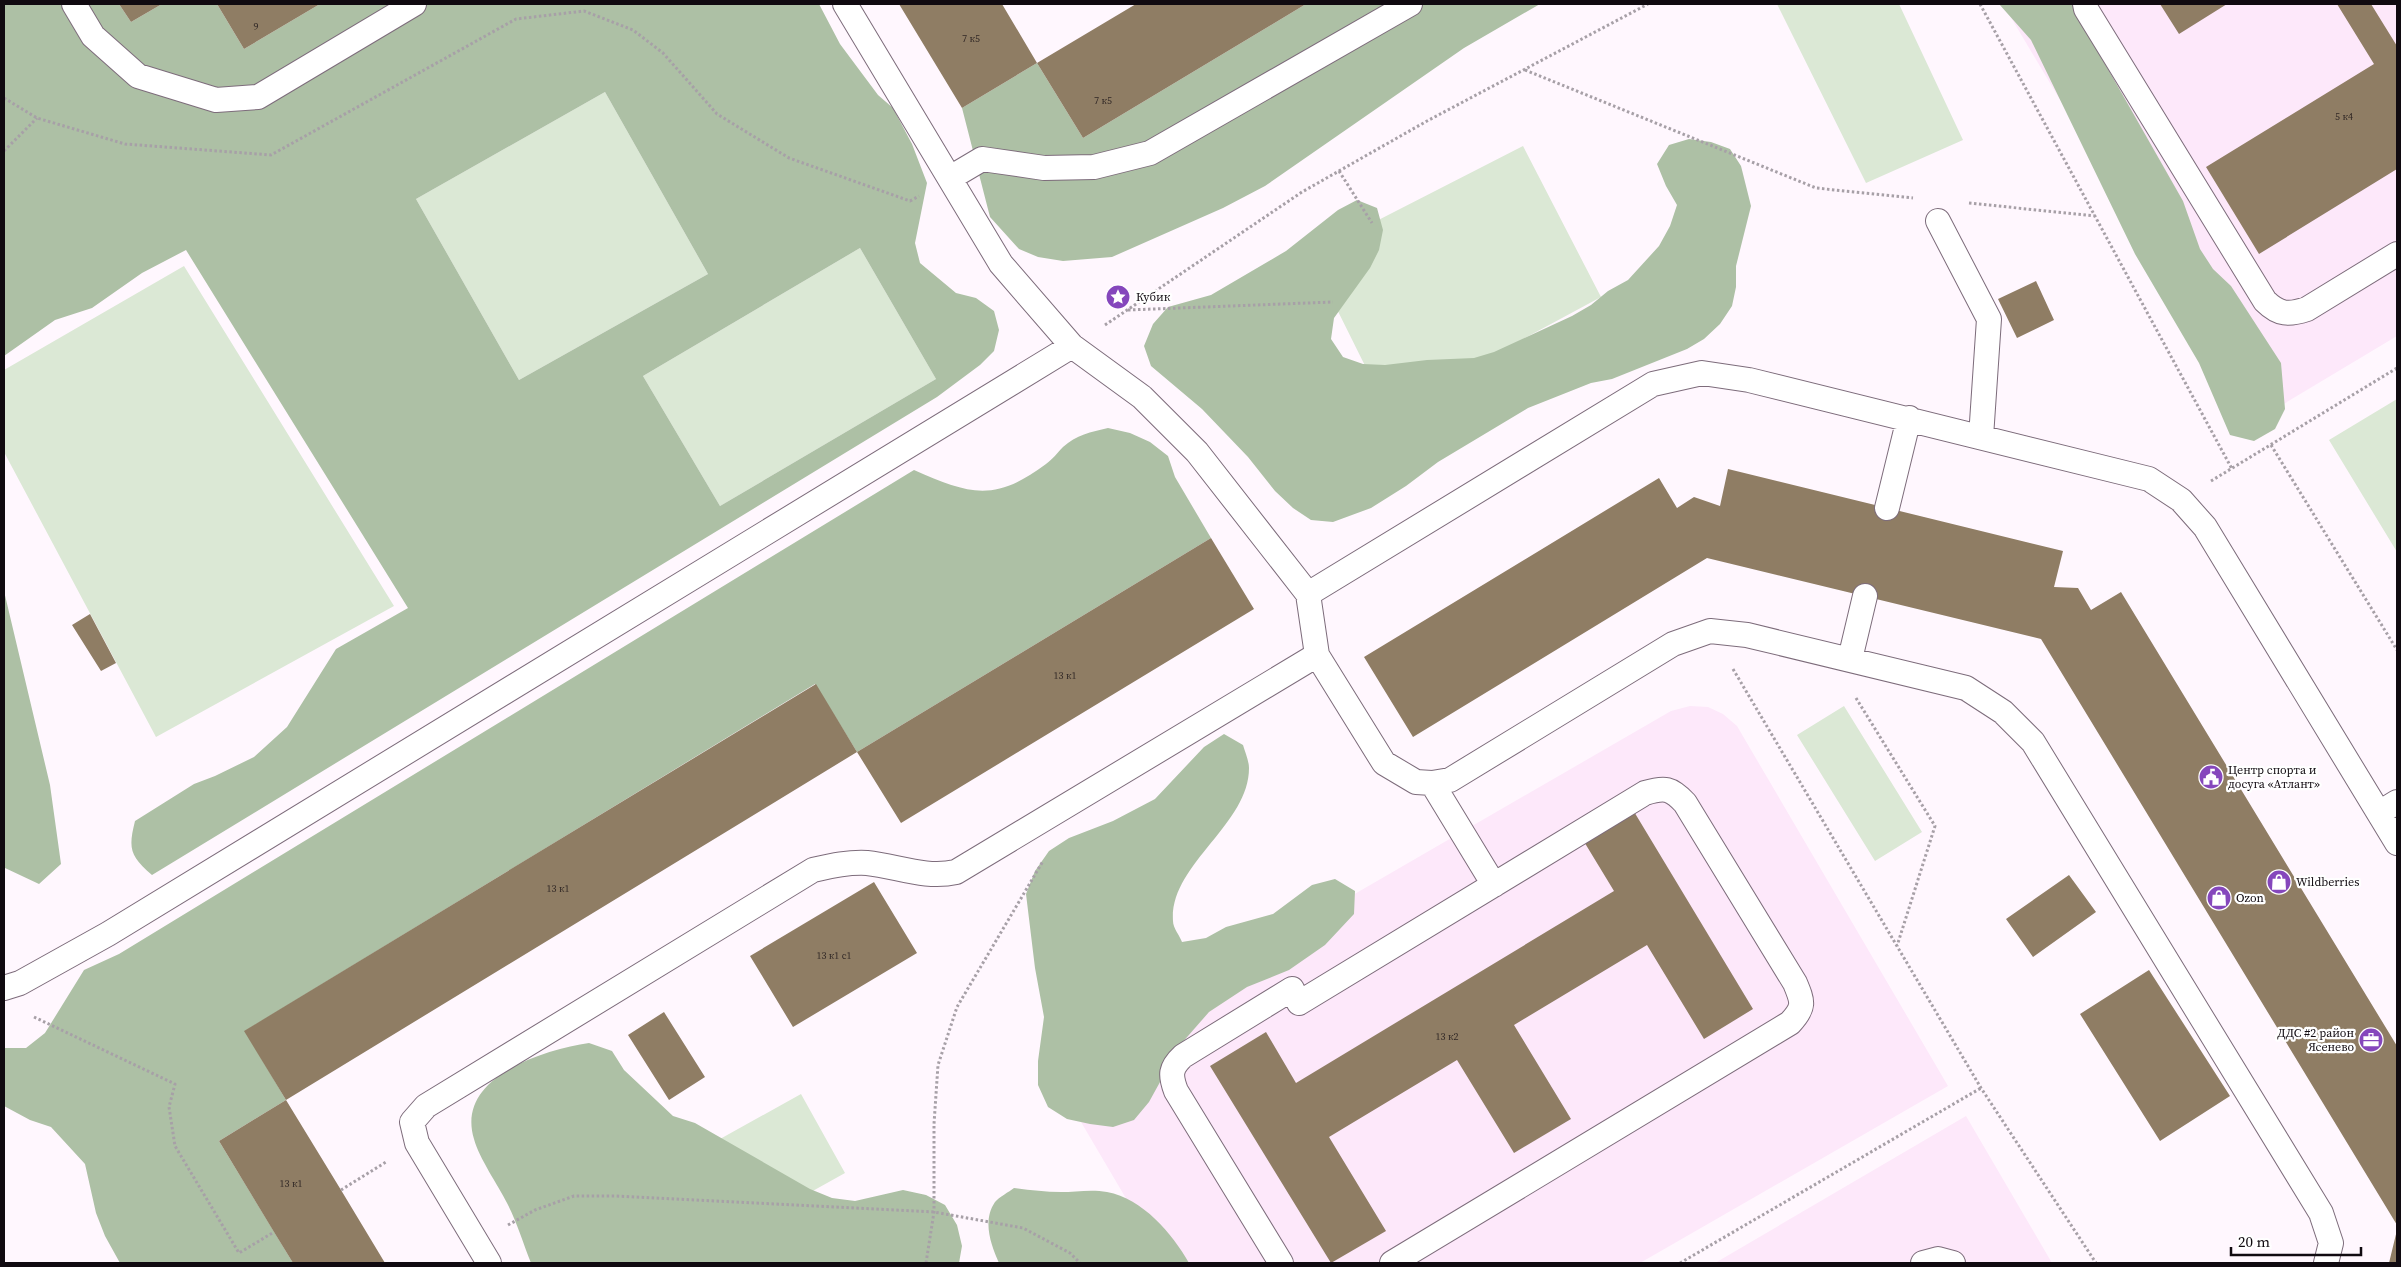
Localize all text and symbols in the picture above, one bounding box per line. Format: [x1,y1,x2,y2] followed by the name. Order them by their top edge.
[254,20,259,33] house number: 9
[962,32,980,45] house number: 7 к5
[1094,94,1112,107] house number: 7 к5
[2335,110,2353,123] house number: 5 к4
[1105,284,1131,310] place icon: Кубик
[1136,289,1171,305] place label: Кубик
[1054,669,1076,682] house number: 13 к1
[2228,762,2320,792] place label: Центр спорта и досуга «Атлант»
[2198,764,2224,790] public building icon: Центр спорта и досуга «Атлант»
[2266,869,2292,895] shop icon: Wildberries
[2296,874,2359,890] place label: Wildberries
[547,882,569,895] house number: 13 к1
[2206,885,2232,911] shop icon: Ozon
[2236,890,2264,906] place label: Ozon
[816,949,852,962] house number: 13 к1 с1
[2277,1025,2354,1055] place label: ДДС #2 район Ясенево
[2358,1027,2384,1053] office icon: ДДС #2 район Ясенево
[1436,1030,1458,1043] house number: 13 к2
[280,1177,302,1190] house number: 13 к1
[2231,1224,2361,1256] scale bar
[2238,1231,2270,1252] text: 20 m

